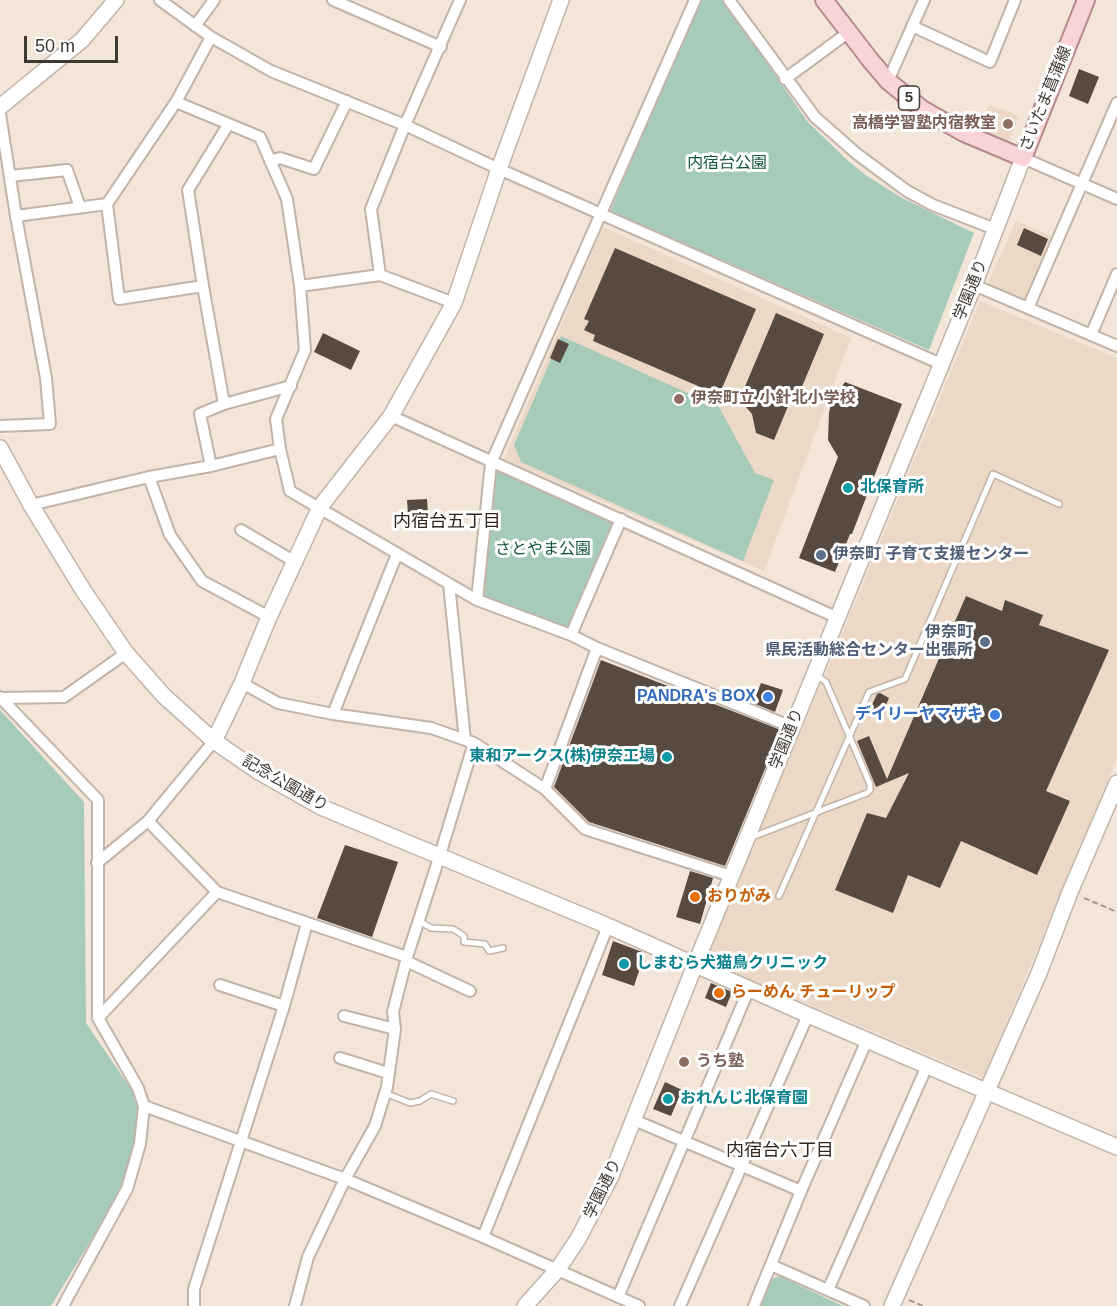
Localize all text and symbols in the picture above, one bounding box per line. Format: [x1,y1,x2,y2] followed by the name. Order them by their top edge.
[27,24,122,62] scale bar
[35,36,75,56] text: 50 m
[1016,43,1076,155] street label: さいたま菖蒲線
[898,86,920,110] road number: 5
[852,114,996,134] place label: 高橋学習塾内宿教室
[1001,117,1015,131] marker: 高橋学習塾内宿教室
[687,154,767,174] park label: 内宿台公園
[950,257,992,323] street label: 学園通り
[691,389,855,409] place label: 伊奈町立 小針北小学校
[672,392,686,406] marker: 伊奈町立 小針北小学校
[860,478,924,498] place label: 北保育所
[841,481,855,495] marker: 北保育所
[393,511,501,533] district label: 内宿台五丁目
[495,540,591,560] park label: さとやま公園
[833,545,1029,565] place label: 伊奈町 子育て支援センター
[814,548,828,562] marker: 伊奈町 子育て支援センター
[765,623,973,661] place label: 伊奈町 県民活動総合センター出張所
[978,635,992,649] marker: 伊奈町 県民活動総合センター出張所
[637,687,756,707] place label: PANDRA's BOX
[761,690,775,704] marker: PANDRA's BOX
[855,705,983,725] place label: デイリーヤマザキ
[766,706,808,772] street label: 学園通り
[988,708,1002,722] marker: デイリーヤマザキ
[469,747,655,767] place label: 東和アークス(株)伊奈工場
[660,750,674,764] marker: 東和アークス(株)伊奈工場
[239,752,331,816] street label: 記念公園通り
[707,887,771,907] place label: おりがみ
[688,890,702,904] marker: おりがみ
[636,954,828,974] place label: しまむら犬猫鳥クリニック
[617,957,631,971] marker: しまむら犬猫鳥クリニック
[731,983,895,1003] place label: らーめん チューリップ
[712,986,726,1000] marker: らーめん チューリップ
[696,1052,744,1072] place label: うち塾
[677,1055,691,1069] marker: うち塾
[680,1089,808,1109] place label: おれんじ北保育園
[661,1092,675,1106] marker: おれんじ北保育園
[726,1140,834,1162] district label: 内宿台六丁目
[580,1156,626,1222] street label: 学園通り

